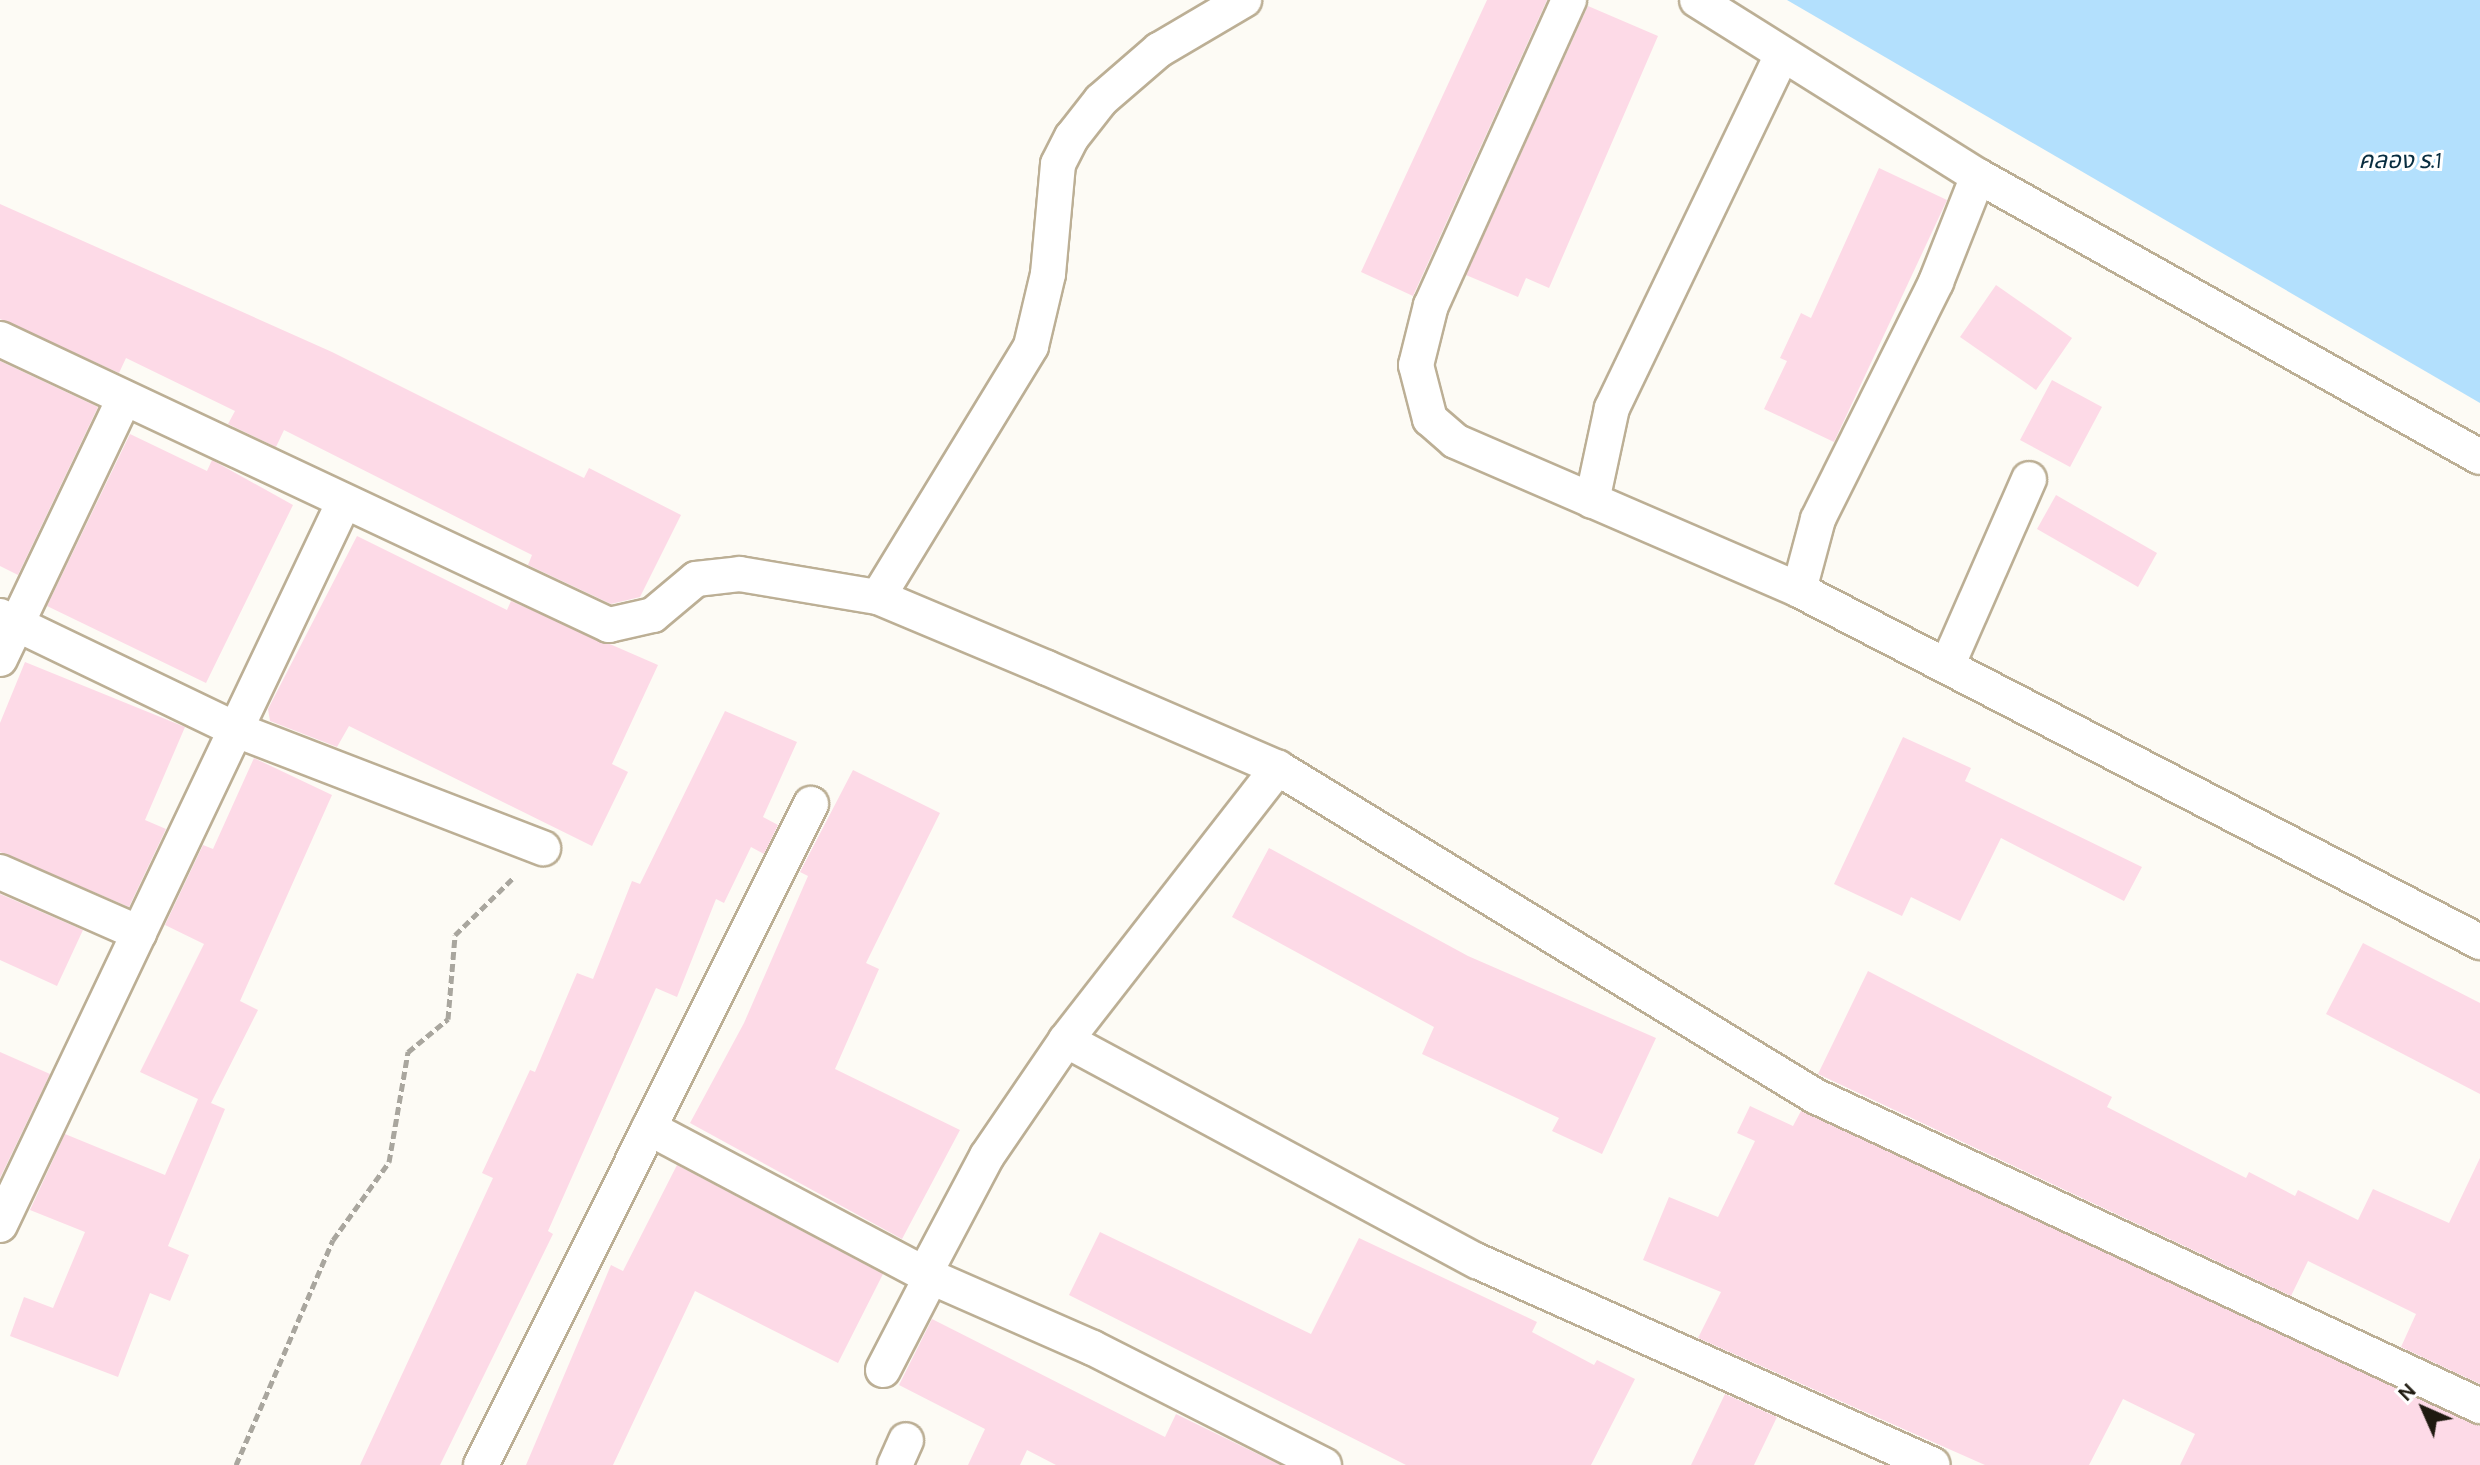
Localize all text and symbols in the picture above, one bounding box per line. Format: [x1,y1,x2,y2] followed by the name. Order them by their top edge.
[2359,147,2441,175] water label: คลอง ร.1
[2384,1369,2464,1449] north arrow
[2392,1377,2422,1407] text: N

